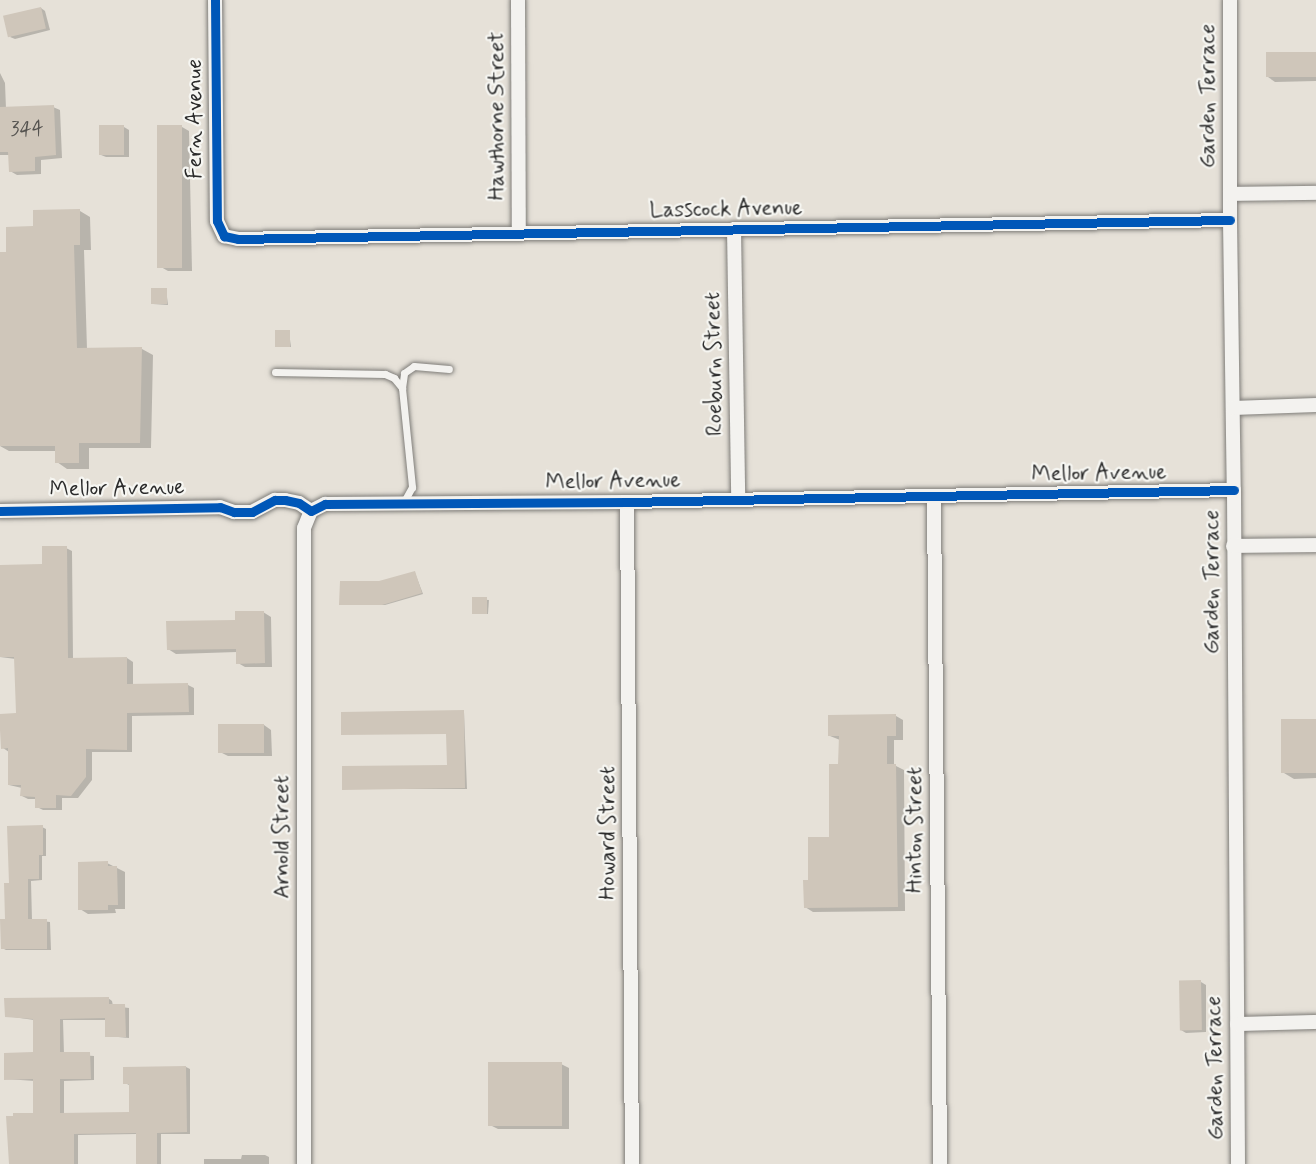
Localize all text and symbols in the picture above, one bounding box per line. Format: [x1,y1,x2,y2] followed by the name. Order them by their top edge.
[1196,26,1222,166] street label: Garden Terrace
[485,32,511,200] street label: Hawthorne Street
[183,58,209,180] street label: Fern Avenue
[11,117,43,141] house number: 344
[647,195,805,225] street label: Lasscock Avenue
[701,290,729,438] street label: Roeburn Street
[1032,460,1166,488] street label: Mellor Avenue
[546,468,680,496] street label: Mellor Avenue
[50,475,184,503] street label: Mellor Avenue
[1200,512,1226,652] street label: Garden Terrace
[596,764,622,902] street label: Howard Street
[903,765,929,895] street label: Hinton Street
[270,773,296,901] street label: Arnold Street
[1202,998,1230,1138] street label: Garden Terrace

